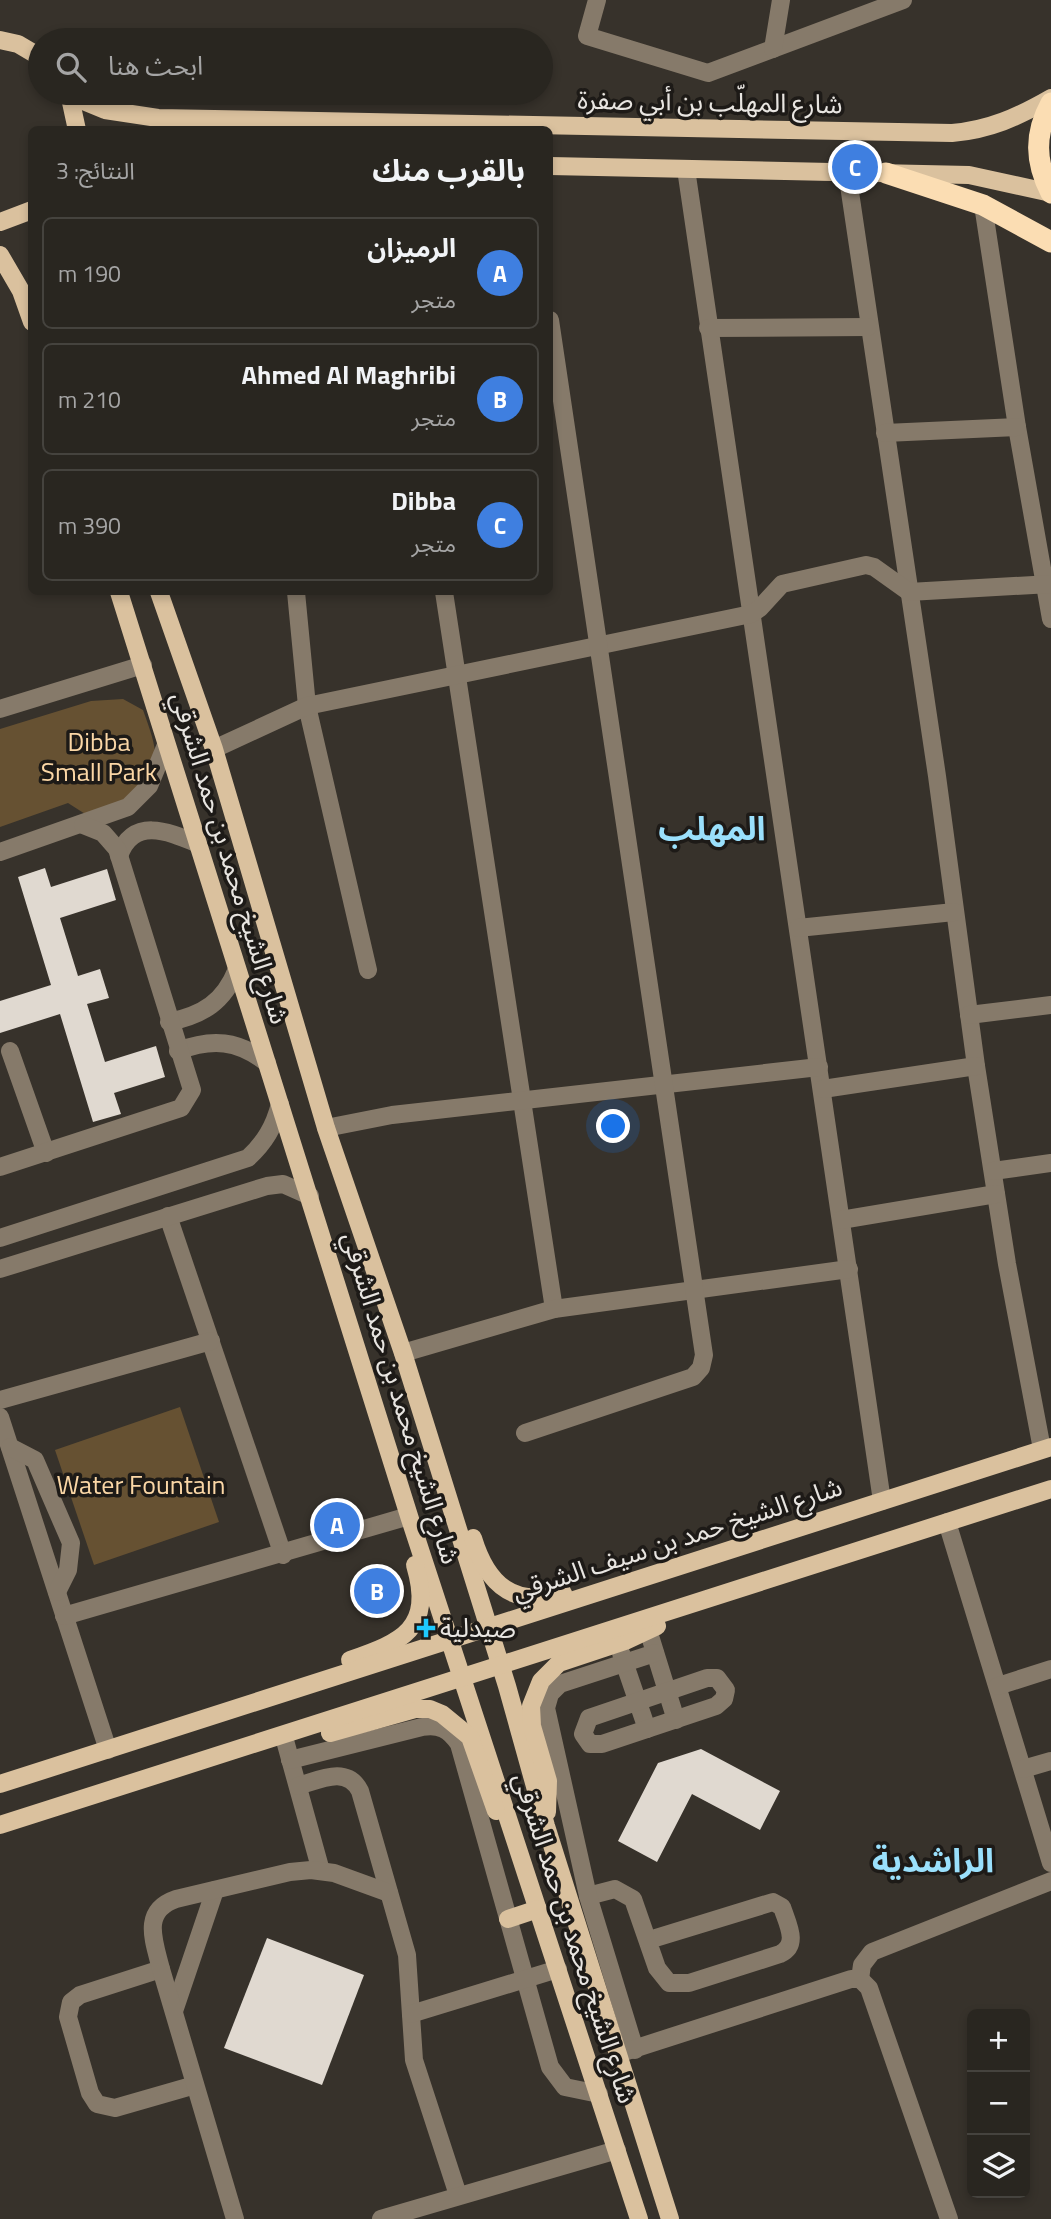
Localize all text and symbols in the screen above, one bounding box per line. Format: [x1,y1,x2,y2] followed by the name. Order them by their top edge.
[28,28,553,105] search box
[108,46,203,85] text: ابحث هنا
[52,48,90,86] icon: search
[577,80,843,124] street label: شارع المهلّب بن أبي صفرة
[832,141,878,193] pin: C
[372,147,525,193] text: بالقرب منك
[56,153,135,188] text: النتائج: 3
[367,228,456,267] text: الرميزان
[58,256,121,291] text: 190 m
[493,256,507,291] text: A
[412,282,456,317] text: متجر
[241,355,456,394] text: Ahmed Al Maghribi
[58,382,121,417] text: 210 m
[493,382,507,417] text: B
[412,400,456,435] text: متجر
[391,481,456,520] text: Dibba
[58,508,121,543] text: 390 m
[494,508,506,543] text: C
[412,526,456,561] text: متجر
[160,687,300,1029] street label: شارع الشيخ محمد بن حمد الشرقي
[41,722,157,791] park label: Dibba Small Park
[658,803,766,853] district label: المهلب
[596,1109,630,1143] your location
[331,1227,471,1569] street label: شارع الشيخ محمد بن حمد الشرقي
[56,1465,226,1504] park label: Water Fountain
[507,1467,847,1611] street label: شارع الشيخ حمد بن سيف الشرقي
[314,1499,360,1551] pin: A
[354,1565,400,1617] pin: B
[440,1608,516,1647] place label: صيدلية
[418,1620,434,1636] marker: صيدلية
[503,1768,647,2108] street label: شارع الشيخ محمد بن حمد الشرقي
[872,1835,994,1885] district label: الراشدية
[967,2009,1030,2198] map controls
[967,2009,1030,2072] button: +
[967,2072,1030,2135] button: −
[967,2135,1030,2198] button: layers

